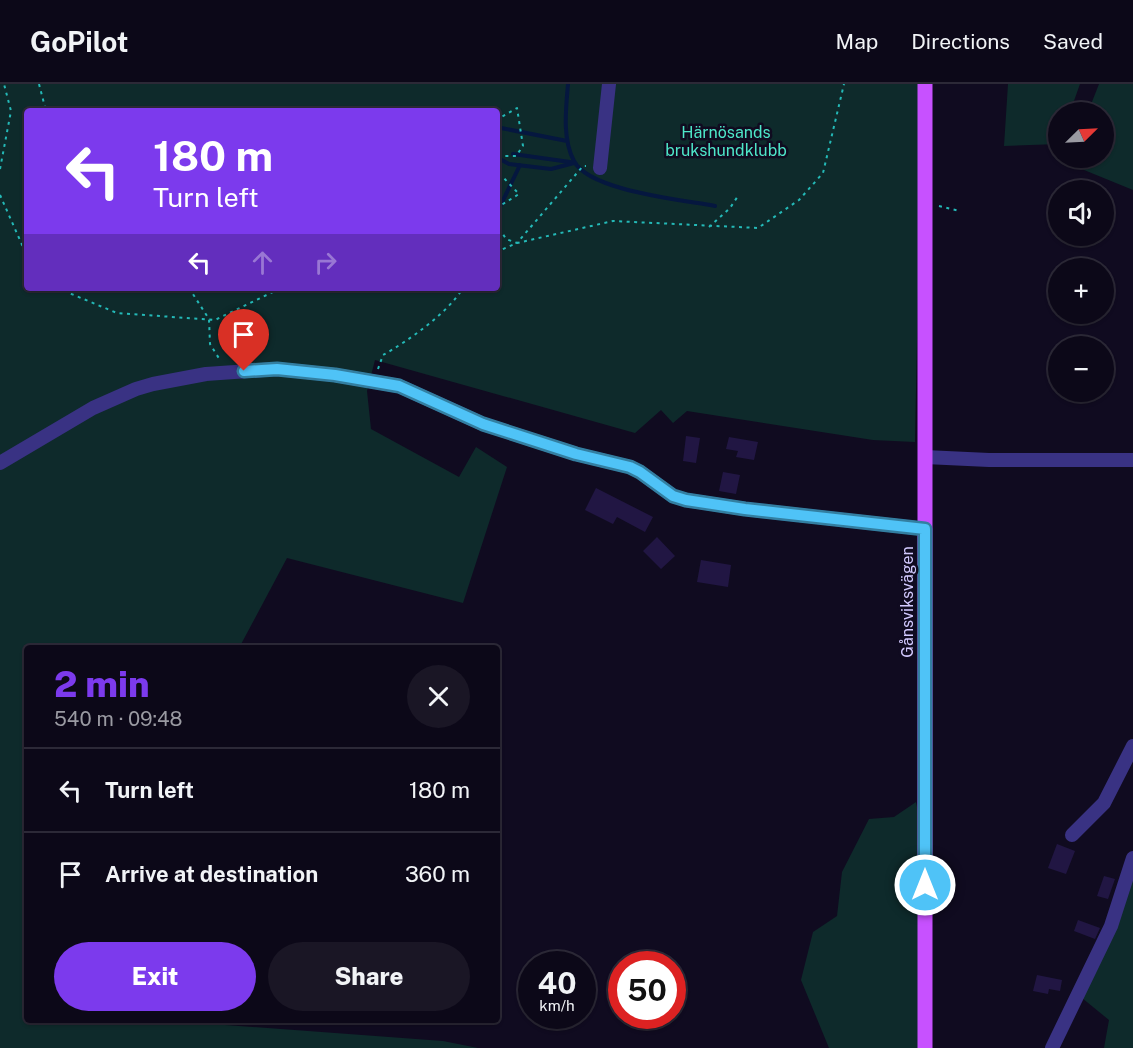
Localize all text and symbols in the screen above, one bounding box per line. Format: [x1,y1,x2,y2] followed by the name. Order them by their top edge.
[30,25,129,58] text: GoPilot
[836,29,878,54] text: Map
[911,29,1010,54] text: Directions
[1043,29,1103,54] text: Saved
[1048,102,1114,168] north arrow
[1048,102,1114,402] map controls
[665,123,787,160] park label: Härnösands brukshundklubb
[153,131,273,180] text: 180 m
[54,132,132,210] icon: left
[1048,180,1114,246] button: sound
[153,181,259,213] text: Turn left
[183,246,216,279] icon: left
[246,246,279,279] icon: ahead
[309,246,342,279] icon: right
[1048,258,1114,324] button: +
[218,309,269,371] pin
[227,318,260,351] icon: arrive
[1048,336,1114,402] button: −
[898,546,917,658] street label: Gånsviksvägen
[54,663,150,705] text: 2 min
[407,665,470,728] button: close
[54,707,182,731] text: 540 m · 09:48
[54,774,87,807] icon: left
[105,777,194,803] text: Turn left
[409,777,470,803] text: 180 m
[893,853,957,917] position arrow
[54,858,87,891] icon: arrive
[105,861,318,887] text: Arrive at destination
[405,861,470,887] text: 360 m
[54,942,256,1011] button: Exit
[268,942,470,1011] button: Share
[608,951,686,1029] speed limit sign: 50
[537,965,577,1001] text: 40
[539,997,575,1014] text: km/h

